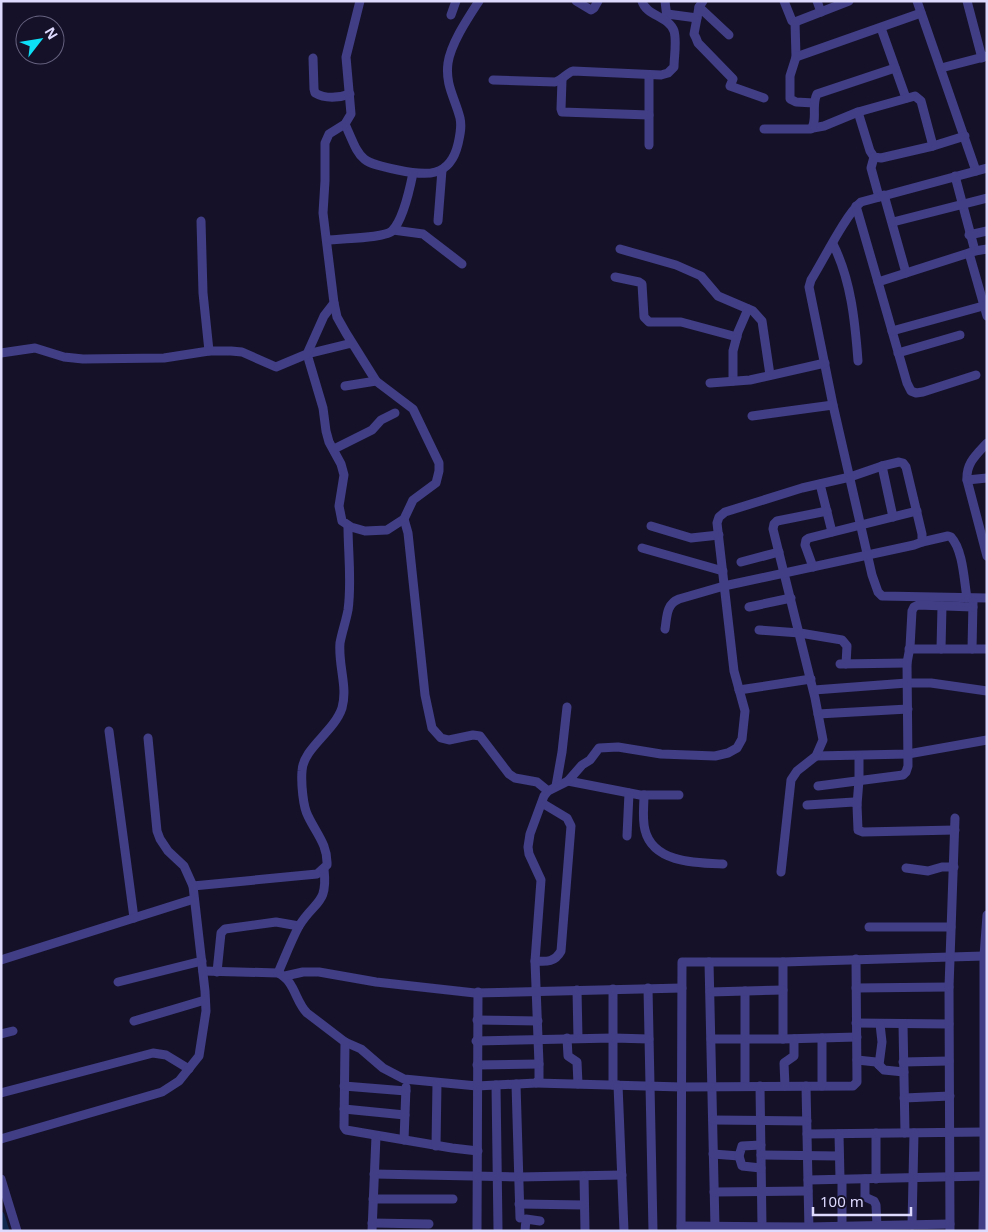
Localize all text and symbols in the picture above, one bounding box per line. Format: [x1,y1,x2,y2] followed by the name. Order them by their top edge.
[15,15,65,65] north arrow
[40,23,63,43] text: N
[813,1184,910,1216] scale bar
[820,1191,864,1211] text: 100 m

